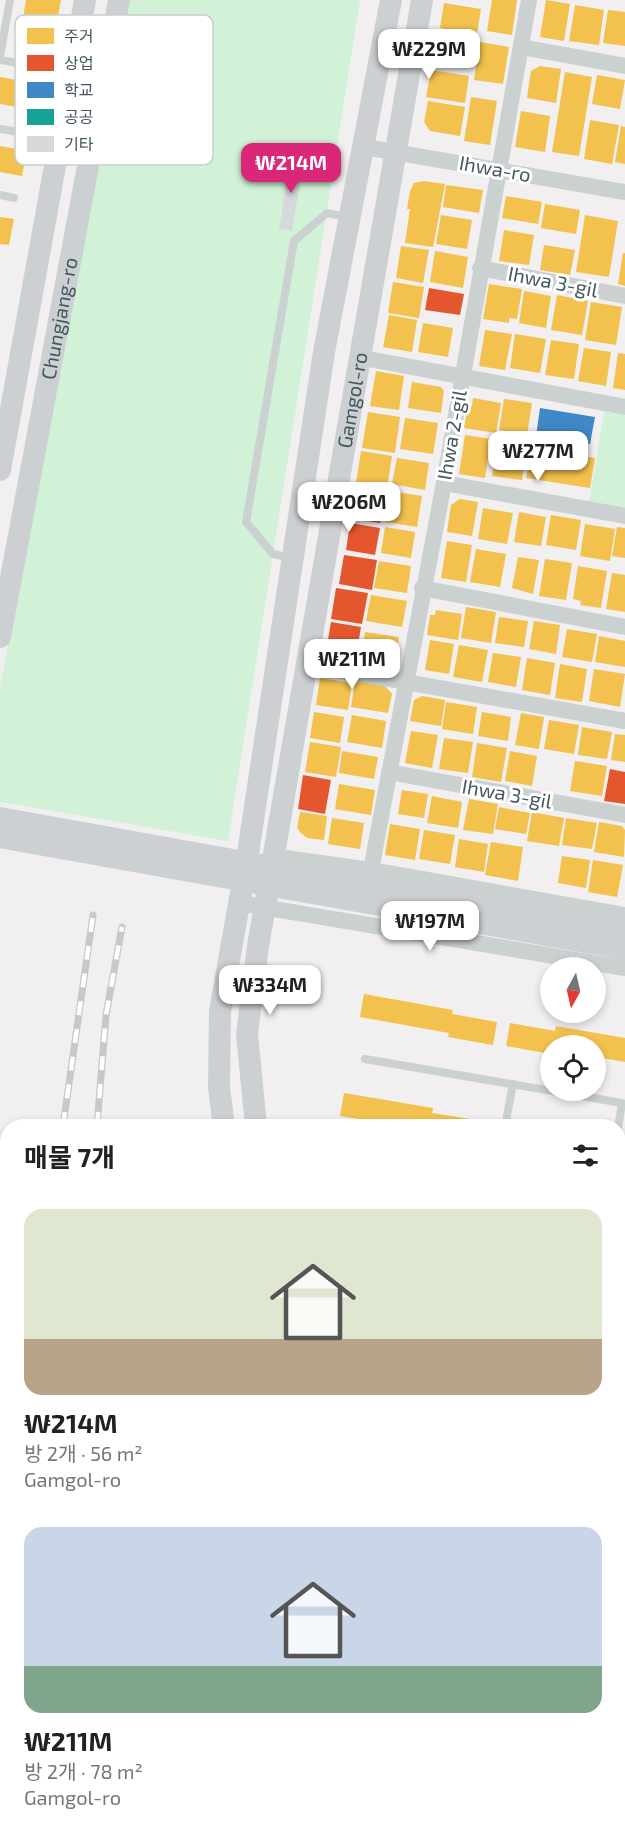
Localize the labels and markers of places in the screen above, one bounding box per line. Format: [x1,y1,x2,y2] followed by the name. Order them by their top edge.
[387,29,471,80] pin: ₩229M
[249,143,333,194] pin: ₩214M
[496,431,580,482] pin: ₩277M
[307,482,391,533] pin: ₩206M
[310,639,394,690] pin: ₩211M
[388,901,472,952] pin: ₩197M
[228,965,312,1016] pin: ₩334M

